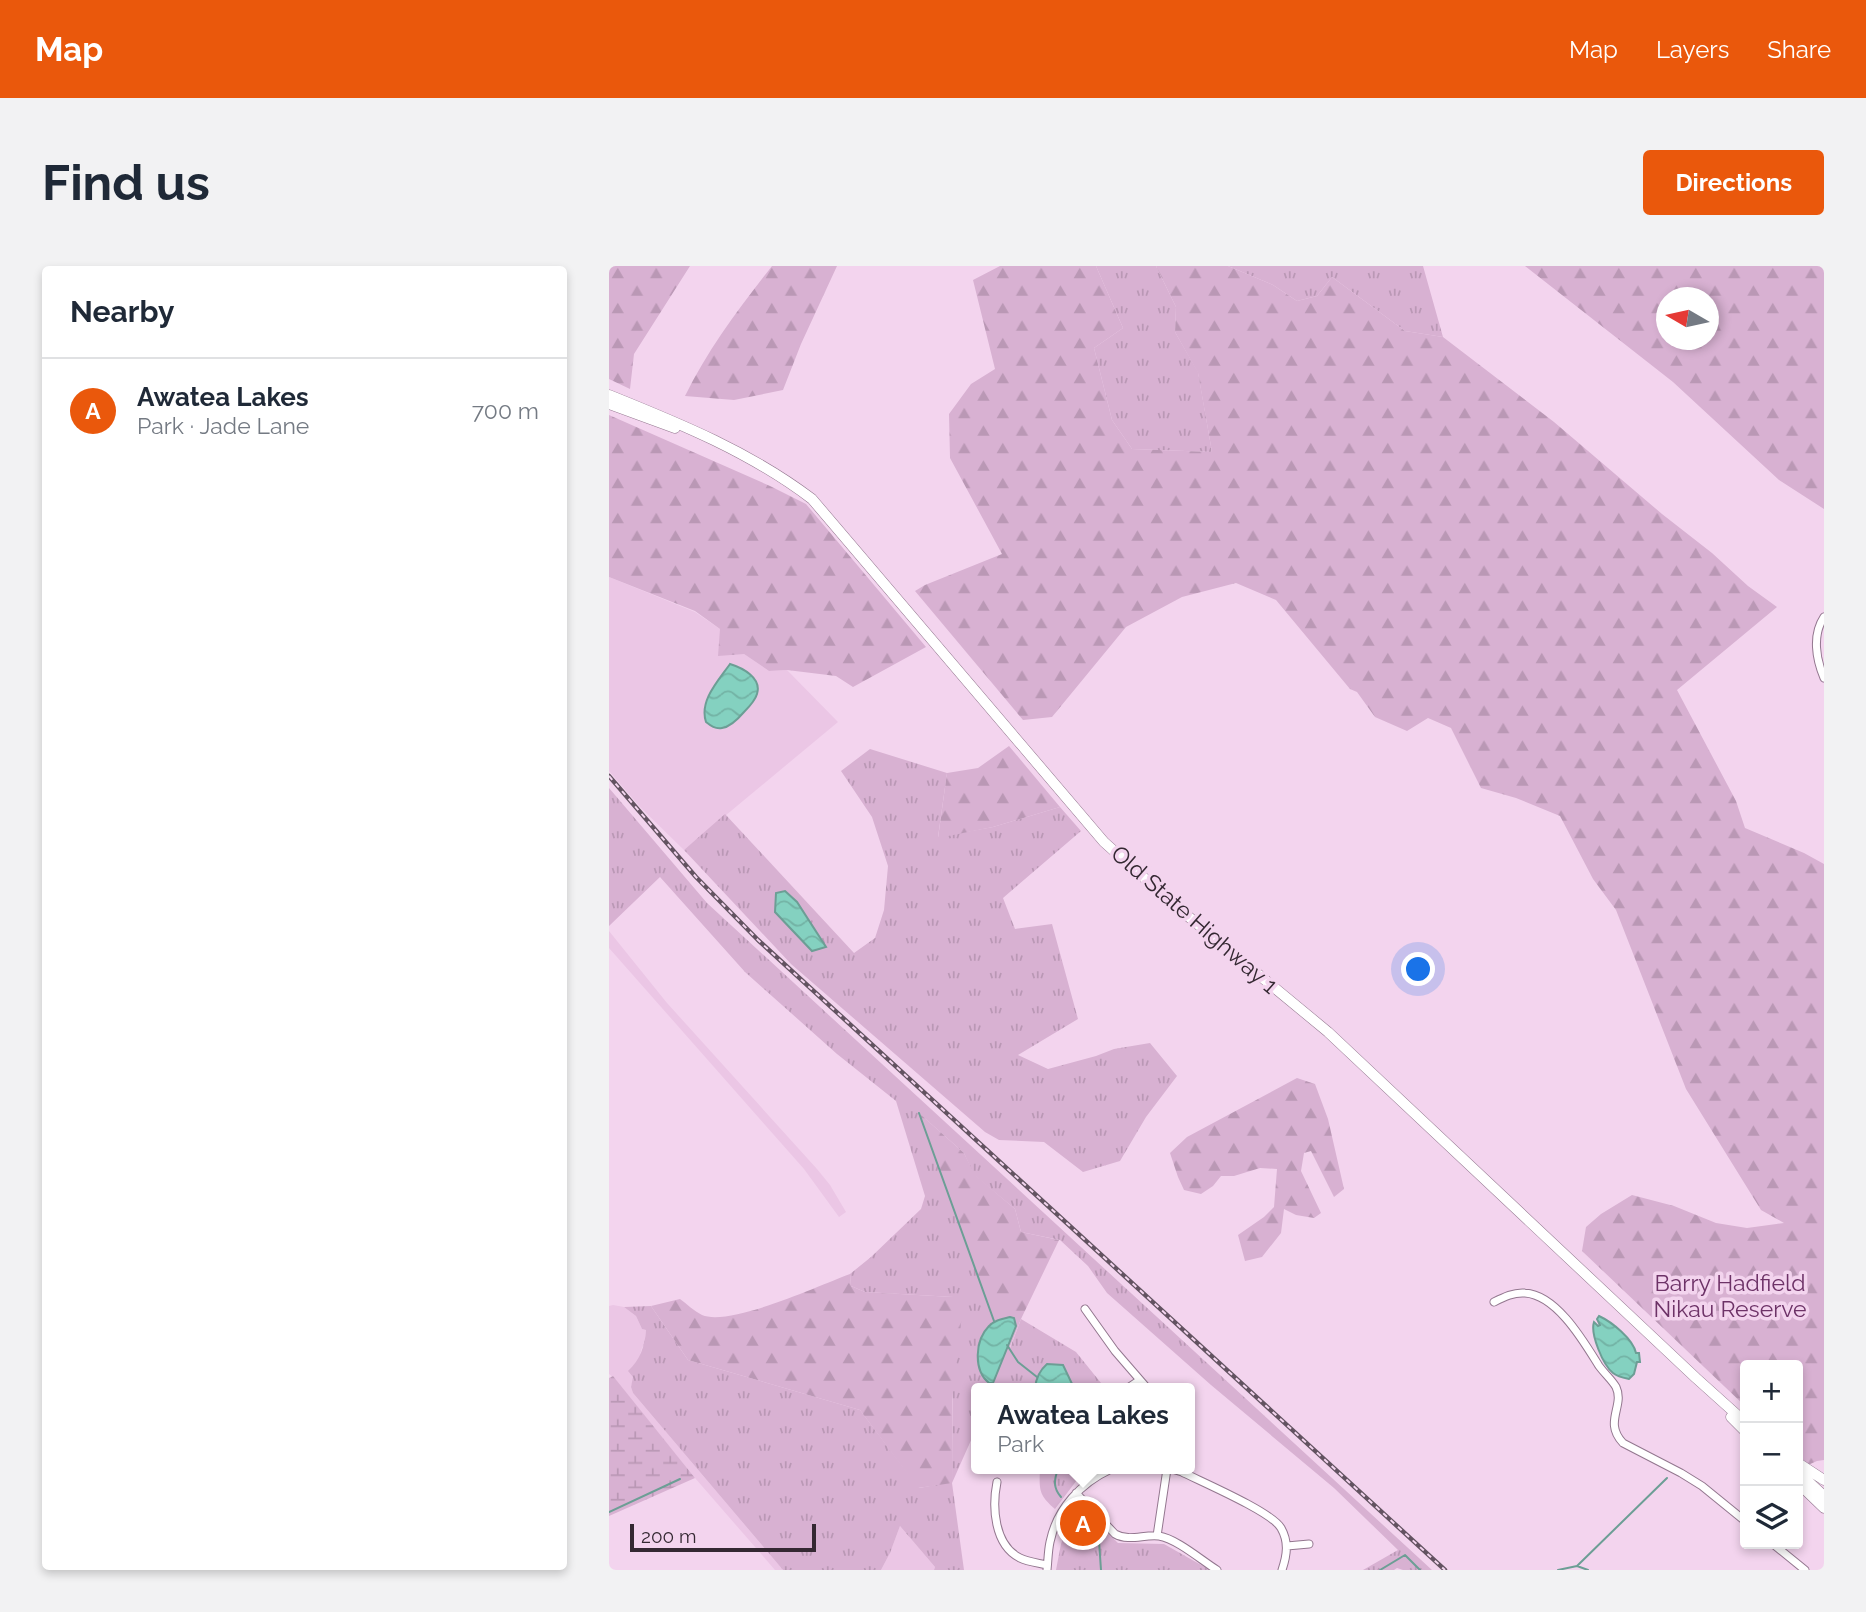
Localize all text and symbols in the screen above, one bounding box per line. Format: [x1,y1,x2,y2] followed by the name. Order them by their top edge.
[35,30,103,69] text: Map
[1569,35,1618,64] text: Map
[1656,35,1729,64] text: Layers
[1767,35,1831,64] text: Share
[1643,150,1824,215] button: Directions
[42,154,210,211] text: Find us
[1656,287,1719,350] north arrow
[70,294,174,329] text: Nearby
[137,382,309,412] text: Awatea Lakes
[85,397,101,424] text: A
[472,397,539,424] text: 700 m
[137,412,309,439] text: Park · Jade Lane
[1106,839,1284,999] street label: Old State Highway 1
[1401,952,1435,986] your location
[1653,1269,1807,1322] park label: Barry Hadfield Nikau Reserve
[1740,1360,1803,1549] map controls
[1740,1360,1803,1423] button: +
[971,1383,1195,1474] popup
[997,1400,1169,1430] text: Awatea Lakes
[1740,1423,1803,1486] button: −
[997,1430,1044,1457] text: Park
[1740,1486,1803,1549] button: layers
[1060,1497,1106,1549] pin: A
[630,1521,815,1553] scale bar
[641,1525,696,1547] text: 200 m

